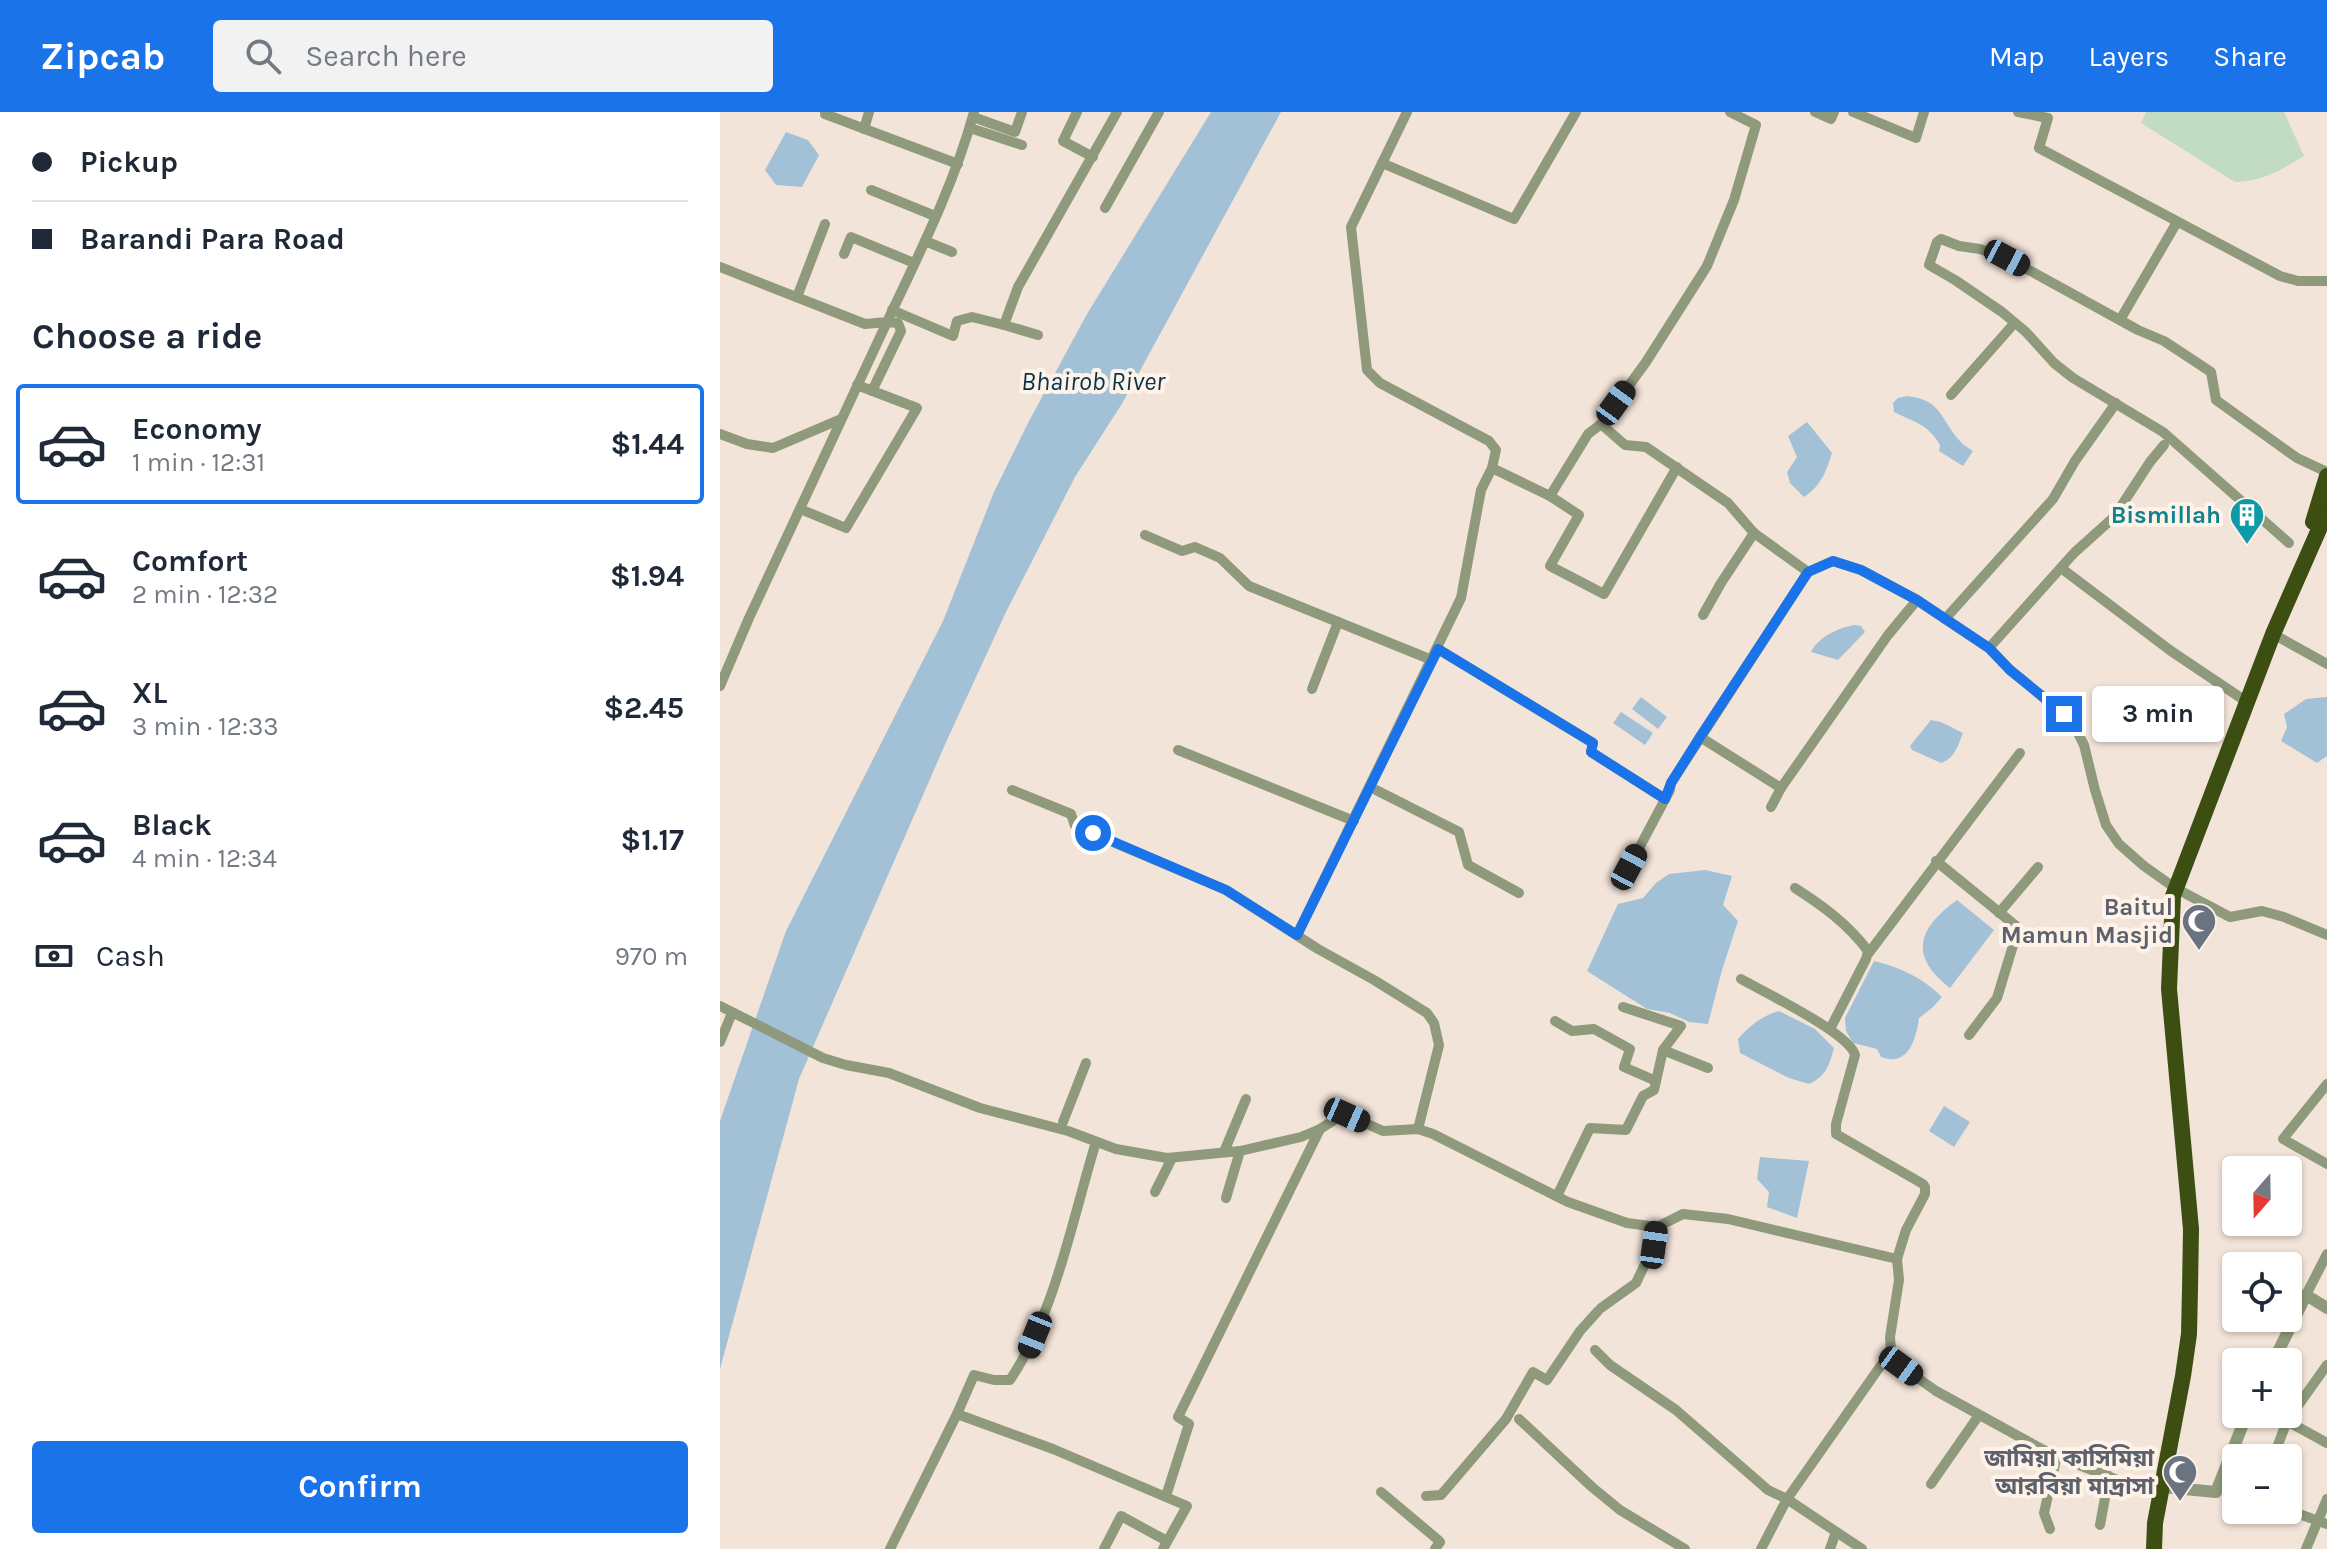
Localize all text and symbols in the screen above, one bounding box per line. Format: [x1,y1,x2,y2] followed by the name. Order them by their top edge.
[213,20,773,92] search box
[40,34,165,79] text: Zipcab
[241,34,285,78] icon: search
[305,38,467,74] text: Search here
[1989,40,2044,73] text: Map
[2088,40,2169,73] text: Layers
[2213,40,2287,73] text: Share
[80,144,178,180] text: Pickup
[80,221,345,257] text: Barandi Para Road
[1980,236,2034,280] car
[32,315,262,357] text: Choose a ride
[1021,366,1166,397] water label: Bhairob River
[1592,377,1640,429] car
[36,408,108,480] icon: car
[132,411,262,447] text: Economy
[610,426,684,462] text: $1.44
[132,447,265,478] text: 1 min · 12:31
[2228,496,2266,546] building icon: Bismillah
[2111,501,2221,529] place label: Bismillah
[36,540,108,612] icon: car
[132,543,248,579] text: Comfort
[610,558,684,594] text: $1.94
[132,579,278,610] text: 2 min · 12:32
[36,672,108,744] icon: car
[132,675,167,711] text: XL
[2092,686,2224,742] callout: 3 min
[603,690,684,726] text: $2.45
[2046,696,2082,732] route end
[2122,698,2194,729] text: 3 min
[132,711,279,742] text: 3 min · 12:33
[36,804,108,876] icon: car
[132,807,212,843] text: Black
[1075,815,1111,851] route start
[621,822,684,858] text: $1.17
[1607,840,1651,894] car
[132,843,277,874] text: 4 min · 12:34
[2001,893,2173,949] place label: Baitul Mamun Masjid
[2180,902,2218,952] mosque icon: Baitul Mamun Masjid
[32,934,76,978] icon: cash
[96,938,165,974] text: Cash
[615,941,688,972] text: 970 m
[1320,1094,1374,1136] car
[2222,1156,2302,1236] north arrow
[2222,1156,2302,1524] map controls
[1639,1220,1669,1270] car
[2222,1252,2302,1332] button: locate
[1015,1308,1055,1362] car
[1875,1342,1927,1390] car
[2222,1348,2302,1428] button: +
[32,1441,688,1533] button: Confirm
[1983,1444,2155,1500] place label: জামিয়া কাসিমিয়া আরবিয়া মাদ্রাসা
[2222,1444,2302,1524] button: −
[2161,1453,2199,1503] mosque icon: জামিয়া কাসিমিয়া আরবিয়া মাদ্রাসা

